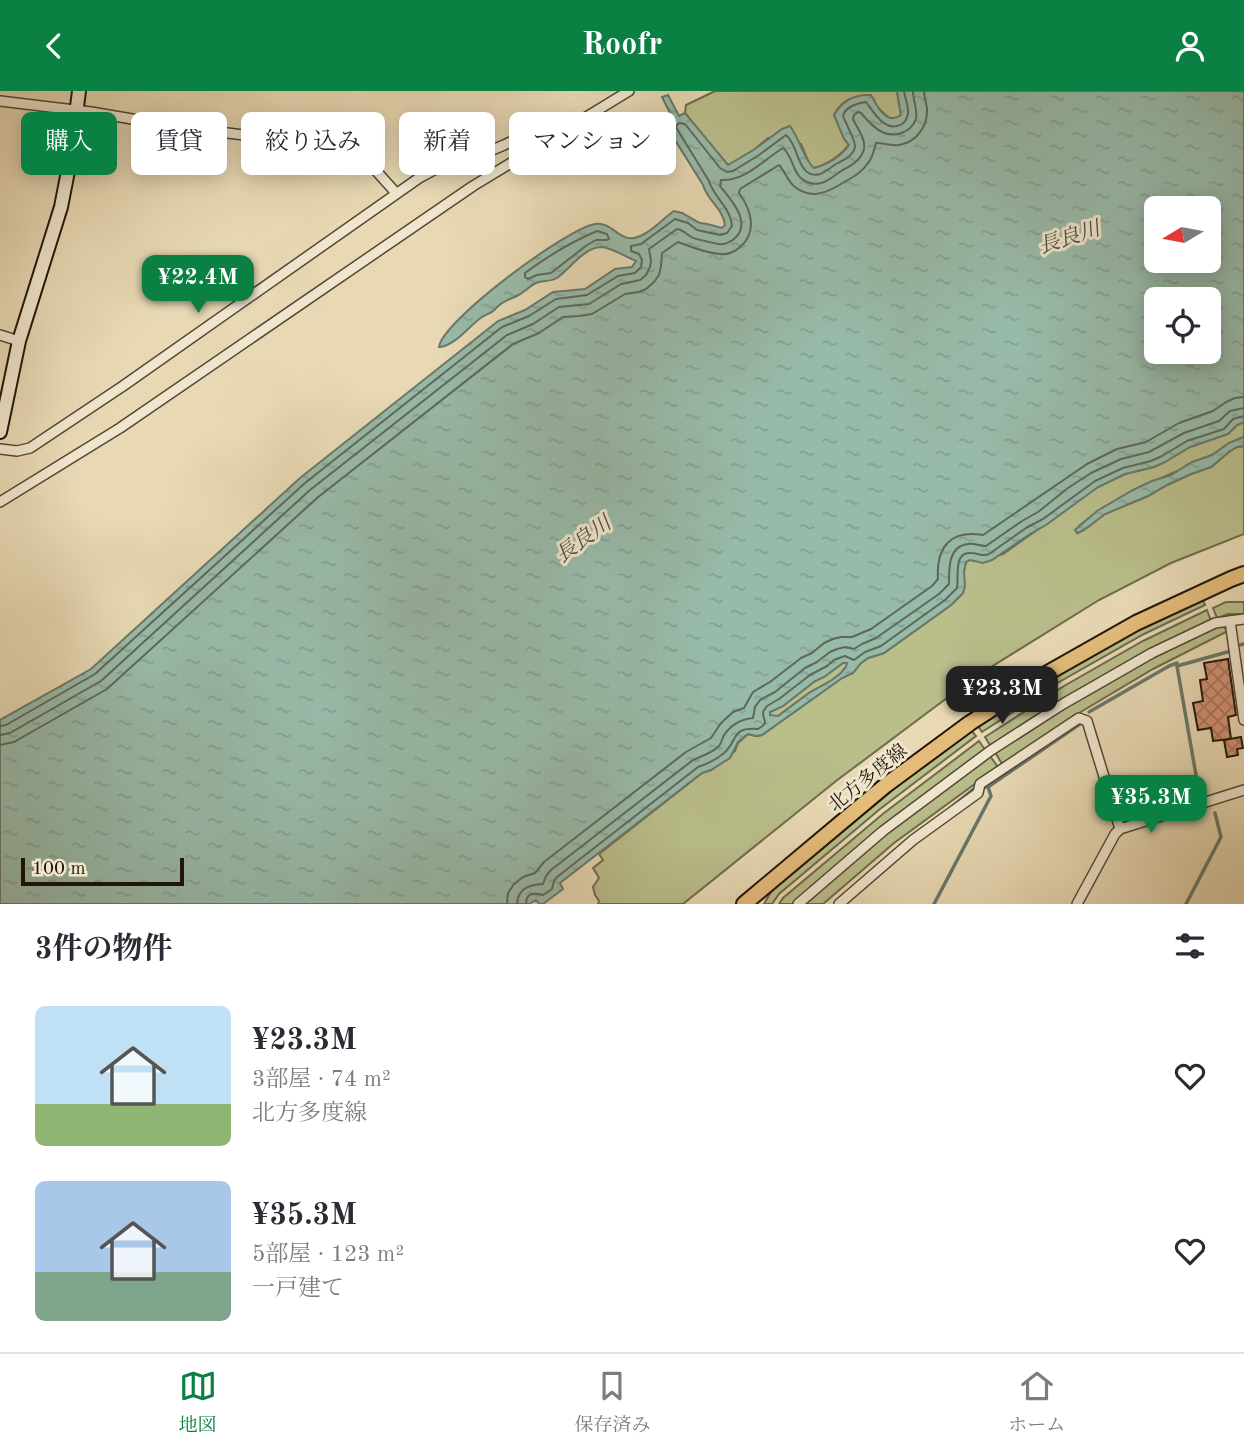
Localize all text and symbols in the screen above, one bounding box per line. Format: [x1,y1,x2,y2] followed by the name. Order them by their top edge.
[35,27,73,65] icon: back
[1171,27,1209,65] icon: person
[582,30,662,62] text: Roofr
[21,112,117,175] chip: 購入
[131,112,227,175] chip: 賃貸
[241,112,385,175] chip: 絞り込み
[399,112,495,175] chip: 新着
[509,112,676,175] chip: マンション
[1144,196,1222,273] north arrow
[1144,196,1221,364] map controls
[1036,216,1105,258] water label: 長良川
[141,255,255,315] pin: ¥22.4M
[158,266,238,289] text: ¥22.4M
[1144,287,1221,364] button: locate
[551,510,617,567] water label: 長良川
[945,667,1059,726] pin: ¥23.3M
[962,677,1042,700] text: ¥23.3M
[824,740,911,816] street label: 北方多度線
[1094,775,1208,835] pin: ¥35.3M
[1111,786,1191,809] text: ¥35.3M
[21,855,184,887] scale bar
[32,860,85,879] text: 100 m
[1171,927,1209,965] icon: filters
[35,935,172,965] text: 3件の物件
[252,1026,357,1056] text: ¥23.3M
[91,1034,175,1118] icon: home
[1171,1057,1209,1095] icon: heart
[252,1068,391,1091] text: 3部屋 · 74 m²
[252,1102,367,1125] text: 北方多度線
[252,1201,357,1231] text: ¥35.3M
[91,1209,175,1293] icon: home
[1171,1232,1209,1270] icon: heart
[252,1243,404,1266] text: 5部屋 · 123 m²
[252,1277,344,1300] text: 一戸建て
[179,1367,217,1438] tab: 地図
[574,1367,650,1438] tab: 保存済み
[1008,1367,1065,1438] tab: ホーム

